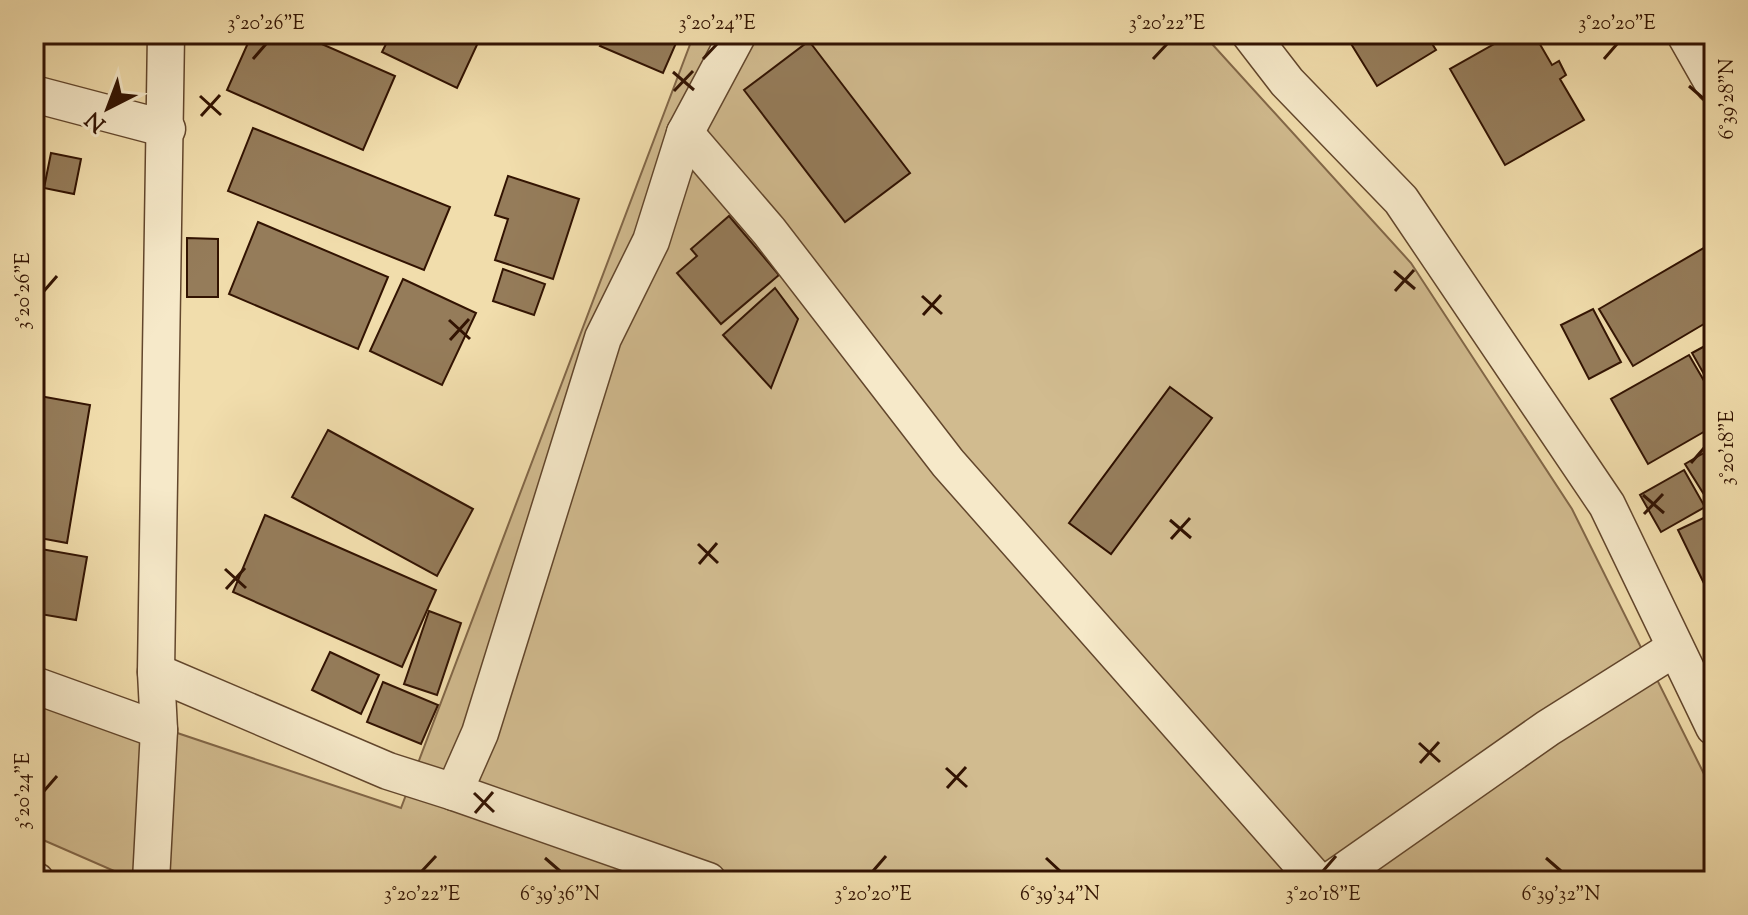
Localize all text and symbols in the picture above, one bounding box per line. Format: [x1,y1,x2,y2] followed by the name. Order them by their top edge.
[227,10,305,39] text: 3°20'26"E
[678,10,756,39] text: 3°20'24"E
[1129,10,1205,39] text: 3°20'22"E
[1578,10,1656,39] text: 3°20'20"E
[1714,58,1743,140] text: 6°39'28"N
[68,68,148,148] north arrow
[79,103,114,138] text: N
[10,252,39,330] text: 3°20'26"E
[1714,411,1743,485] text: 3°20'18"E
[10,752,39,830] text: 3°20'24"E
[384,881,460,910] text: 3°20'22"E
[520,881,600,910] text: 6°39'36"N
[834,881,912,910] text: 3°20'20"E
[1020,881,1100,910] text: 6°39'34"N
[1286,881,1360,910] text: 3°20'18"E
[1521,881,1601,910] text: 6°39'32"N

